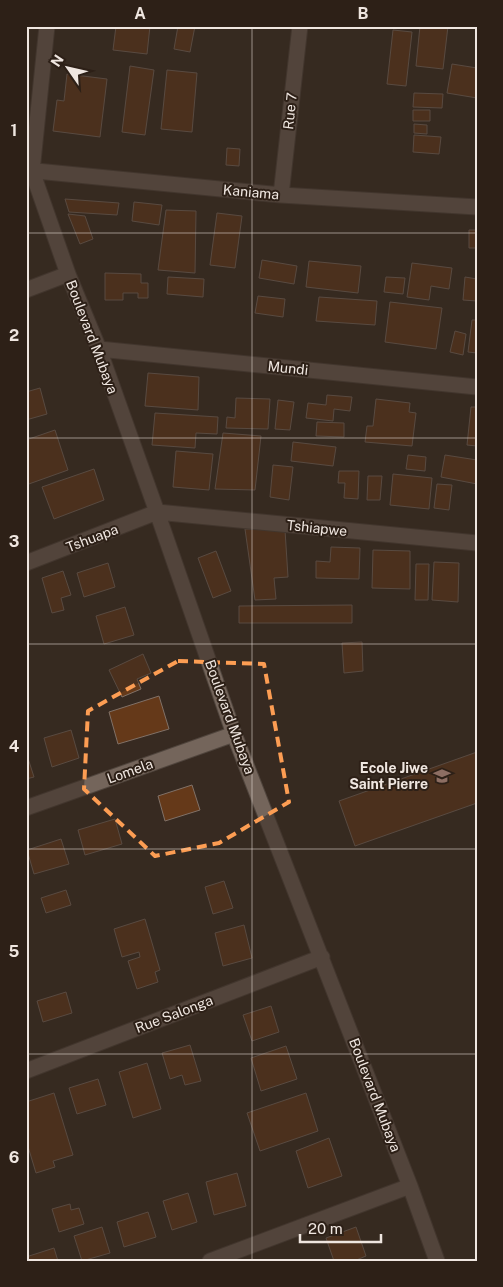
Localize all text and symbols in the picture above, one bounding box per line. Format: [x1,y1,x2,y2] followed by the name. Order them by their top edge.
[134,4,146,23] text: A
[358,4,369,23] text: B
[42,42,92,92] north arrow
[48,52,67,70] text: N
[280,92,300,130] street label: Rue 7
[11,121,17,140] text: 1
[222,182,280,202] street label: Kaniama
[63,278,121,396] street label: Boulevard Mubaya
[9,326,19,345] text: 2
[267,358,309,378] street label: Mundi
[286,517,348,539] street label: Tshiapwe
[64,521,120,555] street label: Tshuapa
[9,532,19,551] text: 3
[202,658,258,776] street label: Boulevard Mubaya
[9,737,20,756] text: 4
[105,755,155,787] street label: Lomela
[349,760,428,792] place label: Ecole Jiwe Saint Pierre
[432,766,452,786] school or university icon: Ecole Jiwe Saint Pierre
[9,942,20,961] text: 5
[133,992,215,1036] street label: Rue Salonga
[346,1036,404,1154] street label: Boulevard Mubaya
[9,1148,19,1167] text: 6
[300,1212,382,1244] scale bar
[308,1220,343,1237] text: 20 m

